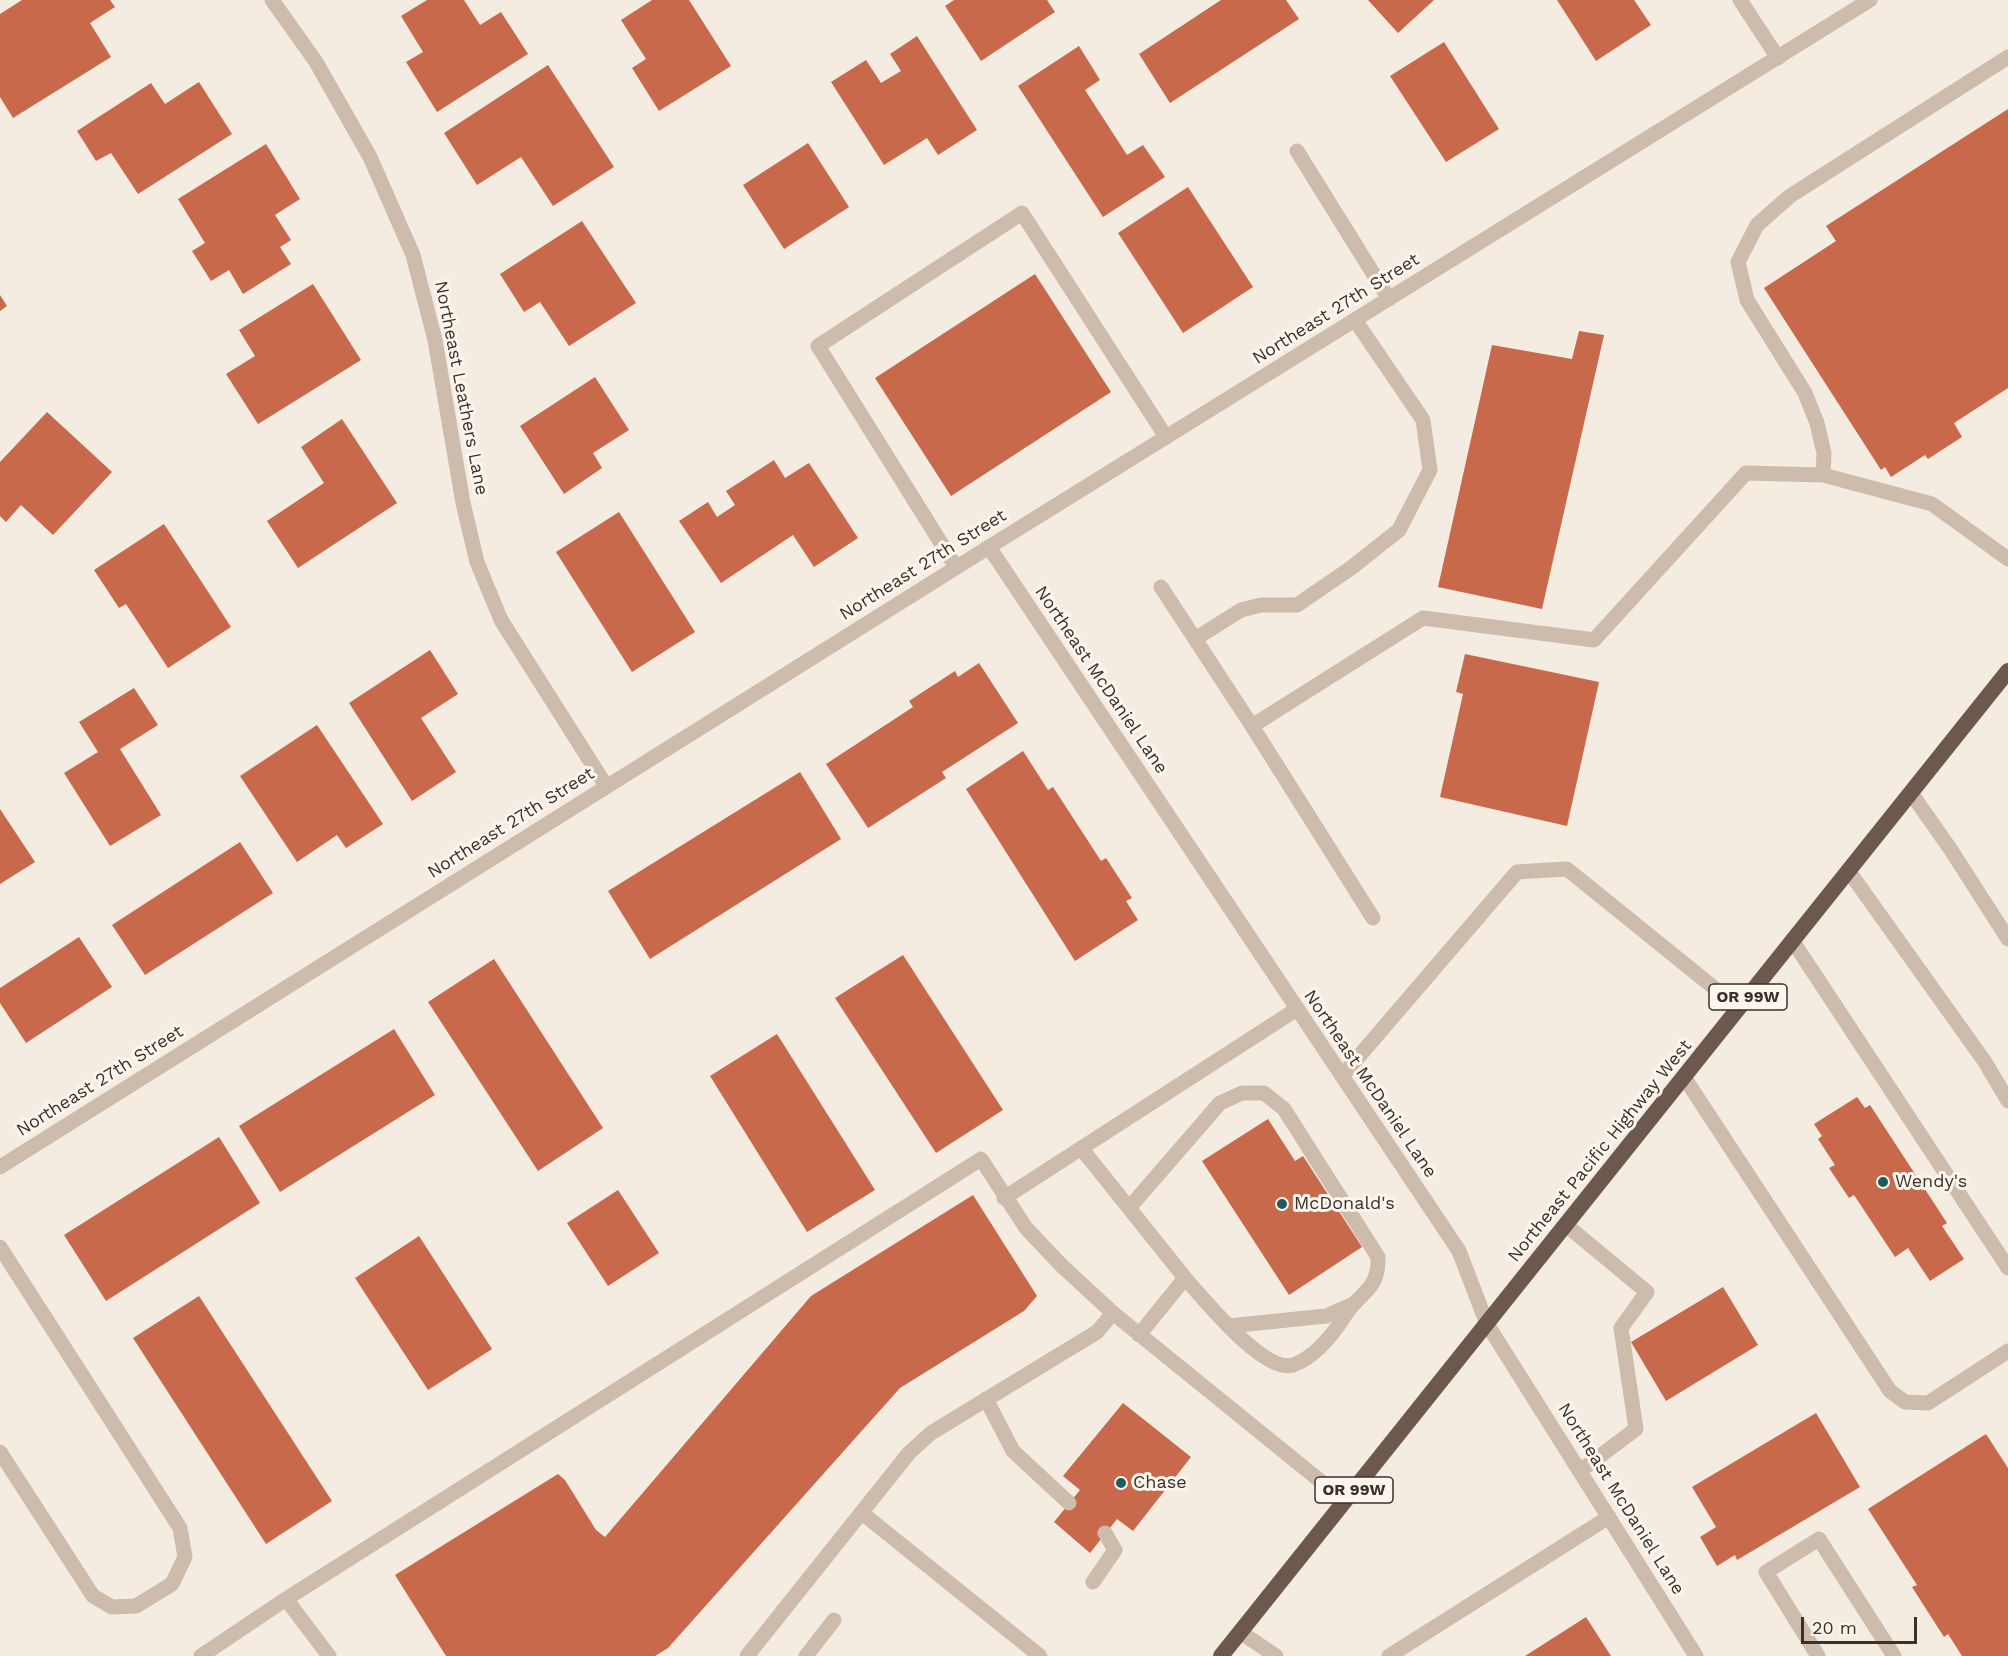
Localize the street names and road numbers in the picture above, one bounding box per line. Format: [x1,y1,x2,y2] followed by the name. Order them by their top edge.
[1249,249,1423,369] street label: Northeast 27th Street
[430,279,492,497] street label: Northeast Leathers Lane
[836,505,1010,625] street label: Northeast 27th Street
[1030,582,1172,778] street label: Northeast McDaniel Lane
[424,763,598,883] street label: Northeast 27th Street
[1709,984,1787,1010] road number: OR 99W
[1299,986,1441,1182] street label: Northeast McDaniel Lane
[13,1021,187,1141] street label: Northeast 27th Street
[1504,1035,1696,1267] street label: Northeast Pacific Highway West
[1553,1399,1689,1599] street label: Northeast McDaniel Lane
[1315,1477,1393,1503] road number: OR 99W

